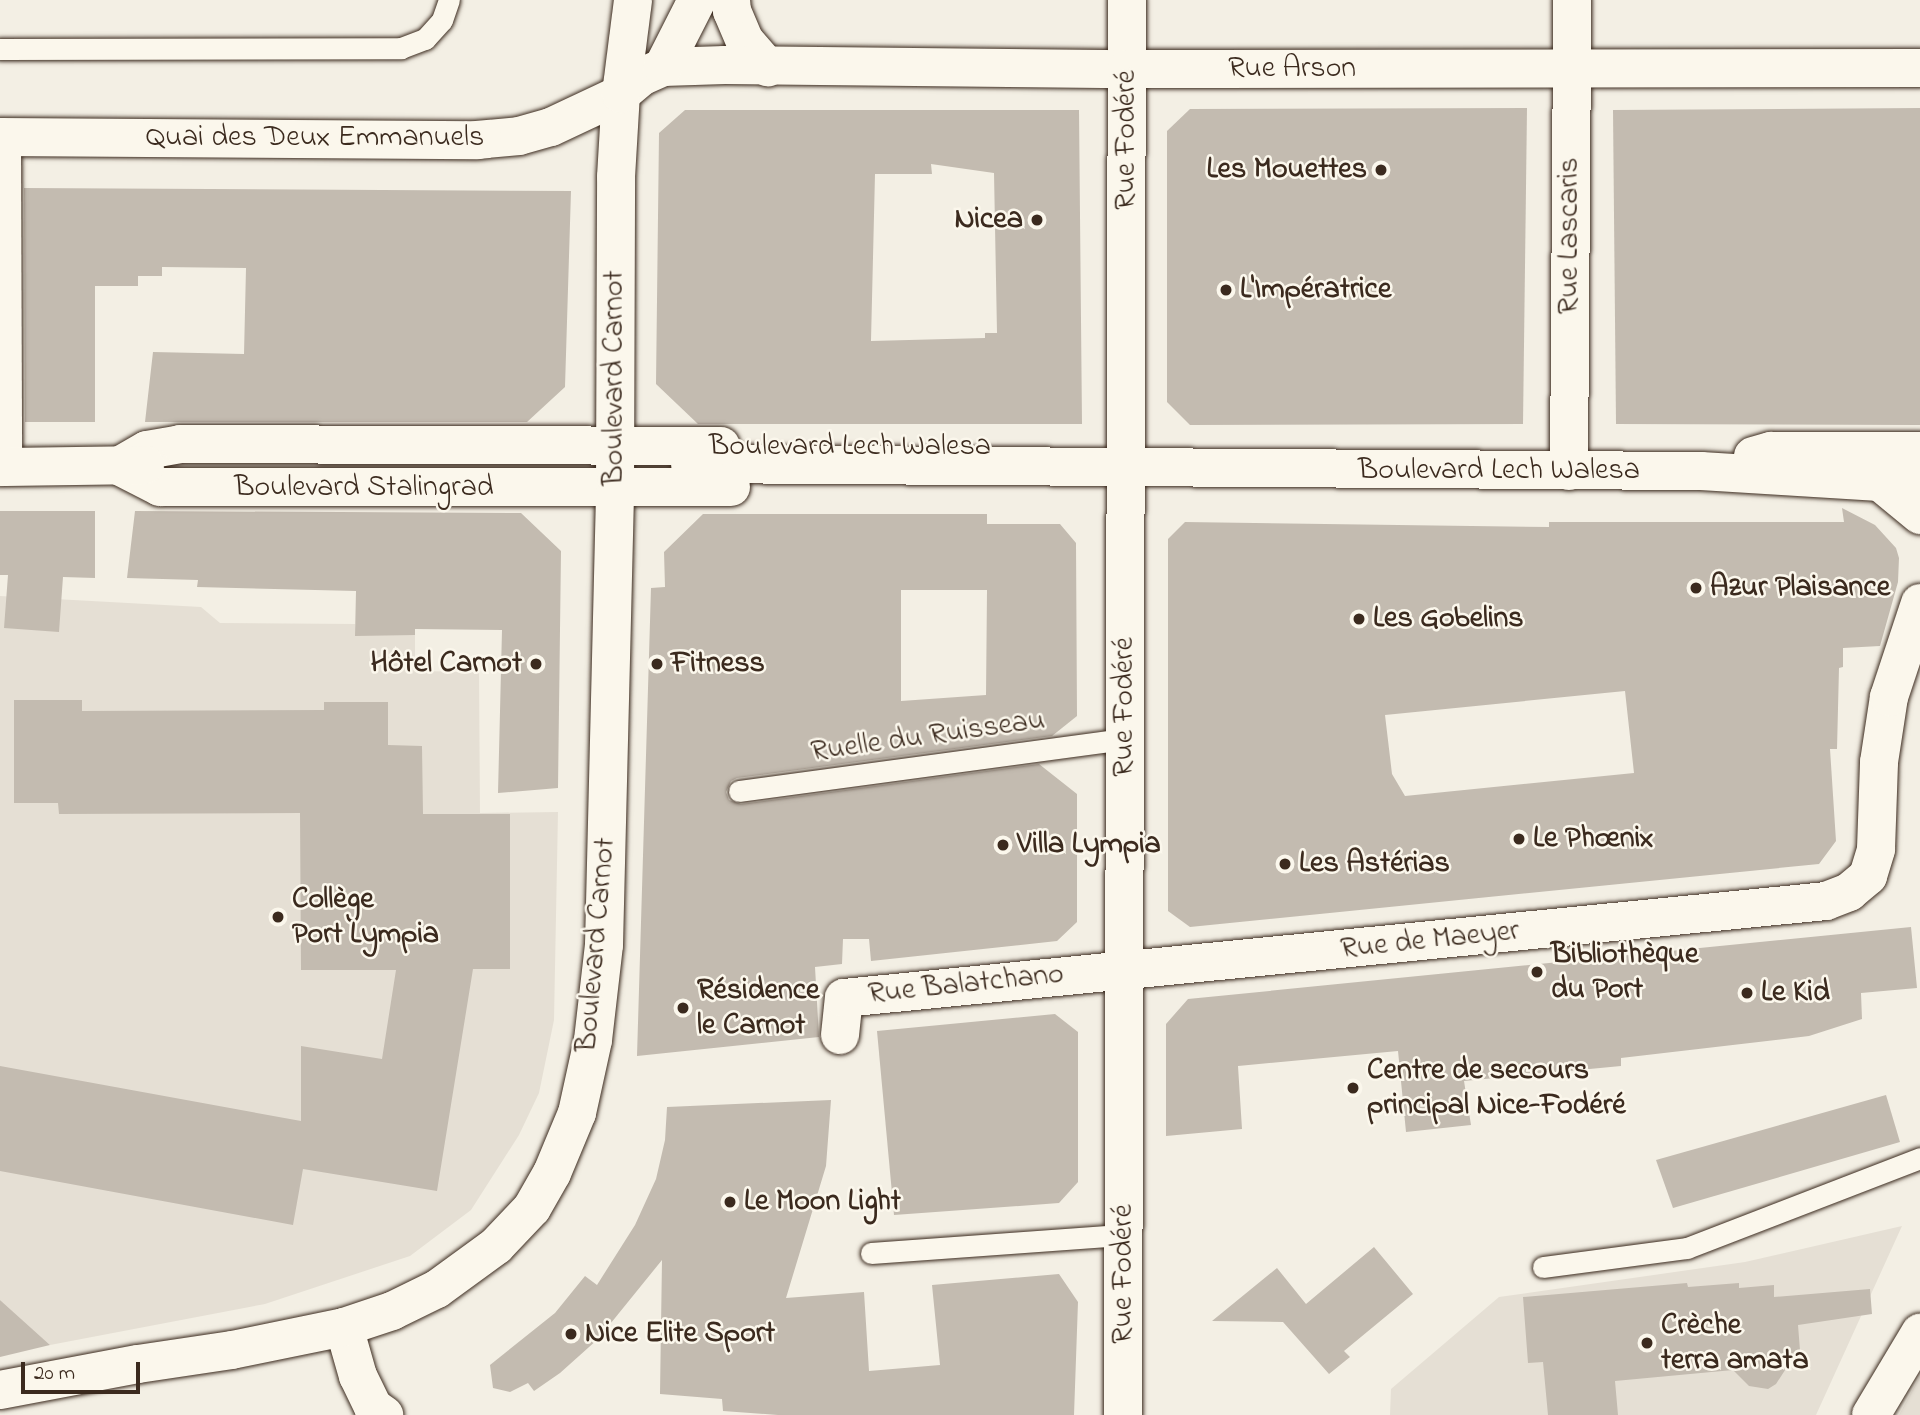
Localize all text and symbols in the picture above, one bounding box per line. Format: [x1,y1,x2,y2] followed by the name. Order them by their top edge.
[1228,51,1356,87] street label: Rue Arson
[1109,70,1145,210] street label: Rue Fodéré
[146,120,484,156] street label: Quai des Deux Emmanuels
[1207,152,1367,188] place label: Les Mouettes
[1552,158,1588,314] street label: Rue Lascaris
[1373,162,1389,178] marker: Les Mouettes
[954,202,1023,238] place label: Nicea
[1029,212,1045,228] marker: Nicea
[597,270,633,486] street label: Boulevard Carnot
[1240,272,1391,308] place label: L'Impératrice
[1218,282,1234,298] marker: L'Impératrice
[709,429,991,465] street label: Boulevard Lech Walesa
[1358,453,1640,489] street label: Boulevard Lech Walesa
[234,470,494,506] street label: Boulevard Stalingrad
[1710,570,1890,606] place label: Azur Plaisance
[1688,580,1704,596] marker: Azur Plaisance
[1373,601,1524,637] place label: Les Gobelins
[1351,611,1367,627] marker: Les Gobelins
[1107,637,1143,777] street label: Rue Fodéré
[370,646,522,682] place label: Hôtel Carnot
[671,646,765,682] place label: Fitness
[528,656,544,672] marker: Hôtel Carnot
[649,656,665,672] marker: Fitness
[809,703,1047,771] street label: Ruelle du Ruisseau
[1533,821,1653,857] place label: Le Phœnix
[1017,827,1161,863] place label: Villa Lympia
[1511,831,1527,847] marker: Le Phœnix
[570,836,624,1054] street label: Boulevard Carnot
[995,837,1011,853] marker: Villa Lympia
[1299,846,1450,882] place label: Les Astérias
[1277,856,1293,872] marker: Les Astérias
[292,882,439,953] place label: Collège Port Lympia
[270,909,286,925] marker: Collège Port Lympia
[1339,914,1521,968] street label: Rue de Maeyer
[1551,937,1698,1007] place label: Bibliothèque du Port
[866,957,1066,1013] street label: Rue Balatchano
[1529,964,1545,980] marker: Bibliothèque du Port
[697,973,820,1044] place label: Résidence le Carnot
[1761,975,1830,1011] place label: Le Kid
[1739,985,1755,1001] marker: Le Kid
[675,1000,691,1016] marker: Résidence le Carnot
[1367,1053,1626,1124] place label: Centre de secours principal Nice-Fodéré
[1345,1080,1361,1096] marker: Centre de secours principal Nice-Fodéré
[744,1184,901,1220] place label: Le Moon Light
[722,1194,738,1210] marker: Le Moon Light
[1106,1204,1142,1344] street label: Rue Fodéré
[1661,1308,1809,1378] place label: Crèche terra amata
[585,1316,775,1352] place label: Nice Elite Sport
[563,1326,579,1342] marker: Nice Elite Sport
[1639,1335,1655,1351] marker: Crèche terra amata
[24,1348,144,1392] scale bar
[34,1359,75,1389] text: 20 m

